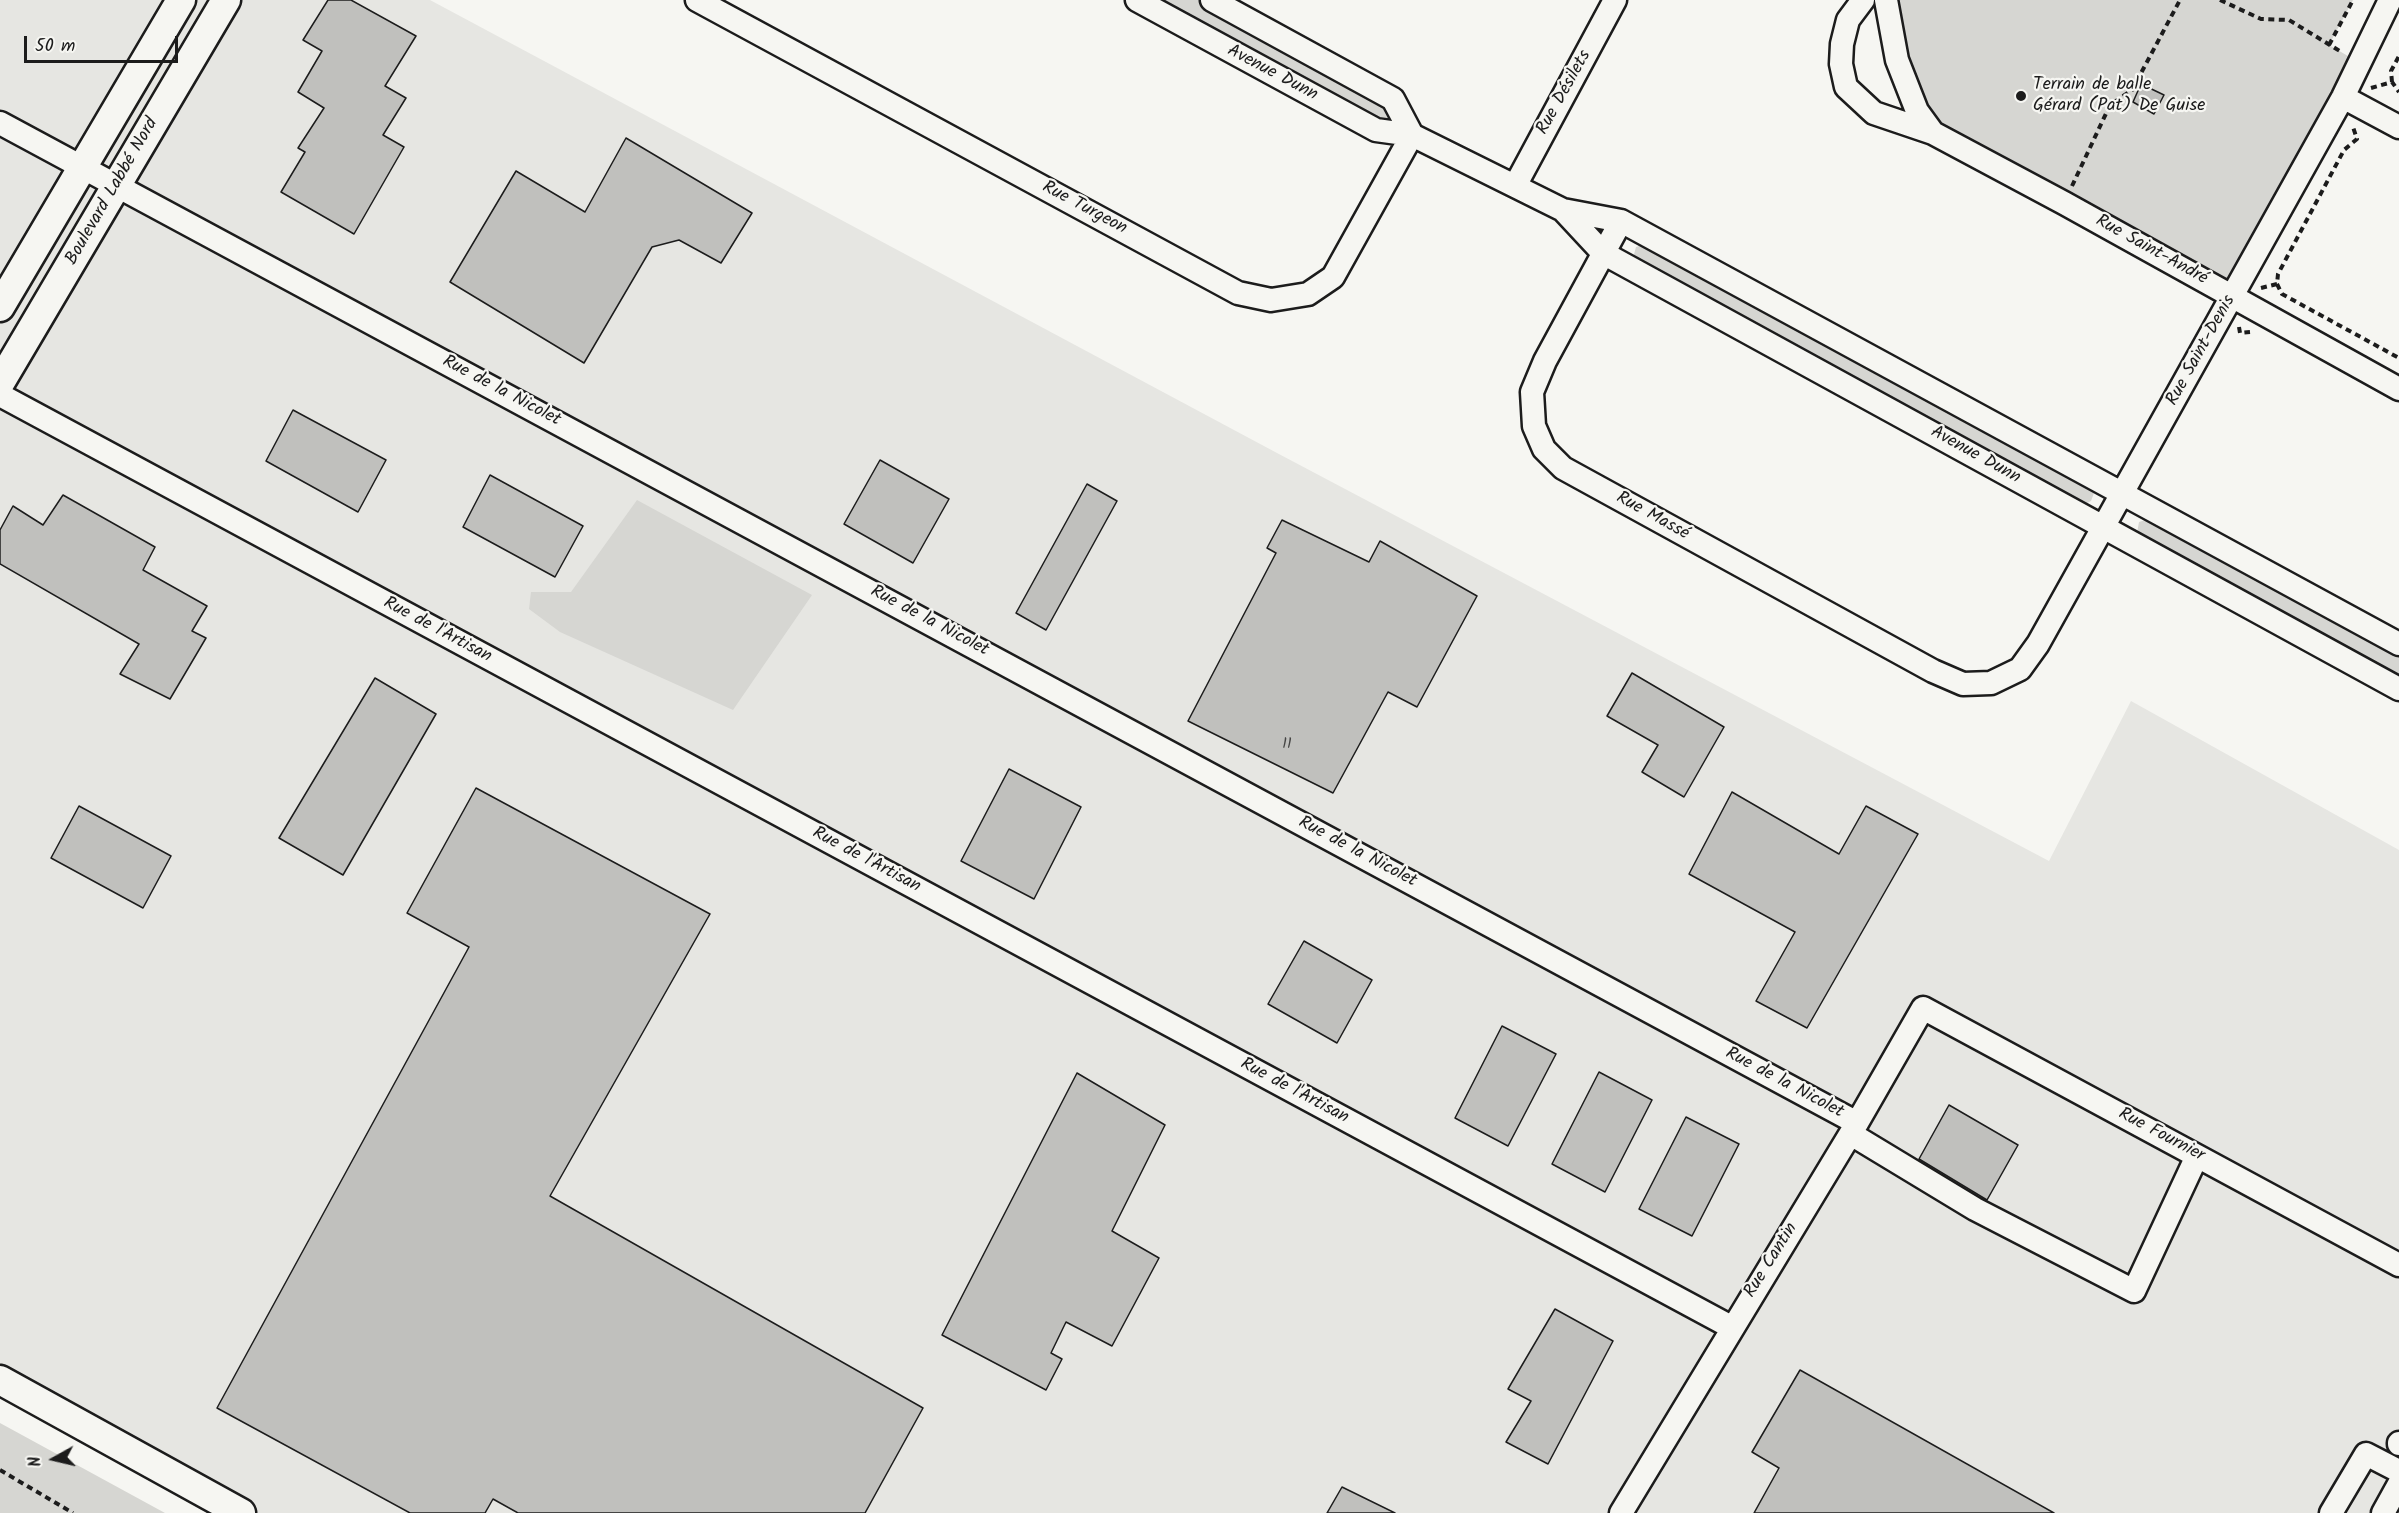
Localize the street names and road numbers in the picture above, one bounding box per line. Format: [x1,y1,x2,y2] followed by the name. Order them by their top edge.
[1223,41,1321,107] street label: Avenue Dunn
[1533,47,1597,139] street label: Rue Désilets
[62,114,164,270] street label: Boulevard Labbé Nord
[1038,178,1130,240] street label: Rue Turgeon
[2091,211,2211,291] street label: Rue Saint-André
[2163,292,2241,410] street label: Rue Saint-Denis
[438,352,564,432] street label: Rue de la Nicolet
[1926,422,2024,490] street label: Avenue Dunn
[1612,488,1692,546] street label: Rue Massé
[866,582,992,662] street label: Rue de la Nicolet
[379,593,495,669] street label: Rue de l'Artisan
[1294,813,1420,893] street label: Rue de la Nicolet
[808,823,924,899] street label: Rue de l'Artisan
[1721,1044,1847,1124] street label: Rue de la Nicolet
[1236,1054,1352,1130] street label: Rue de l'Artisan
[2114,1104,2208,1168] street label: Rue Fournier
[1741,1220,1803,1302] street label: Rue Cantin

